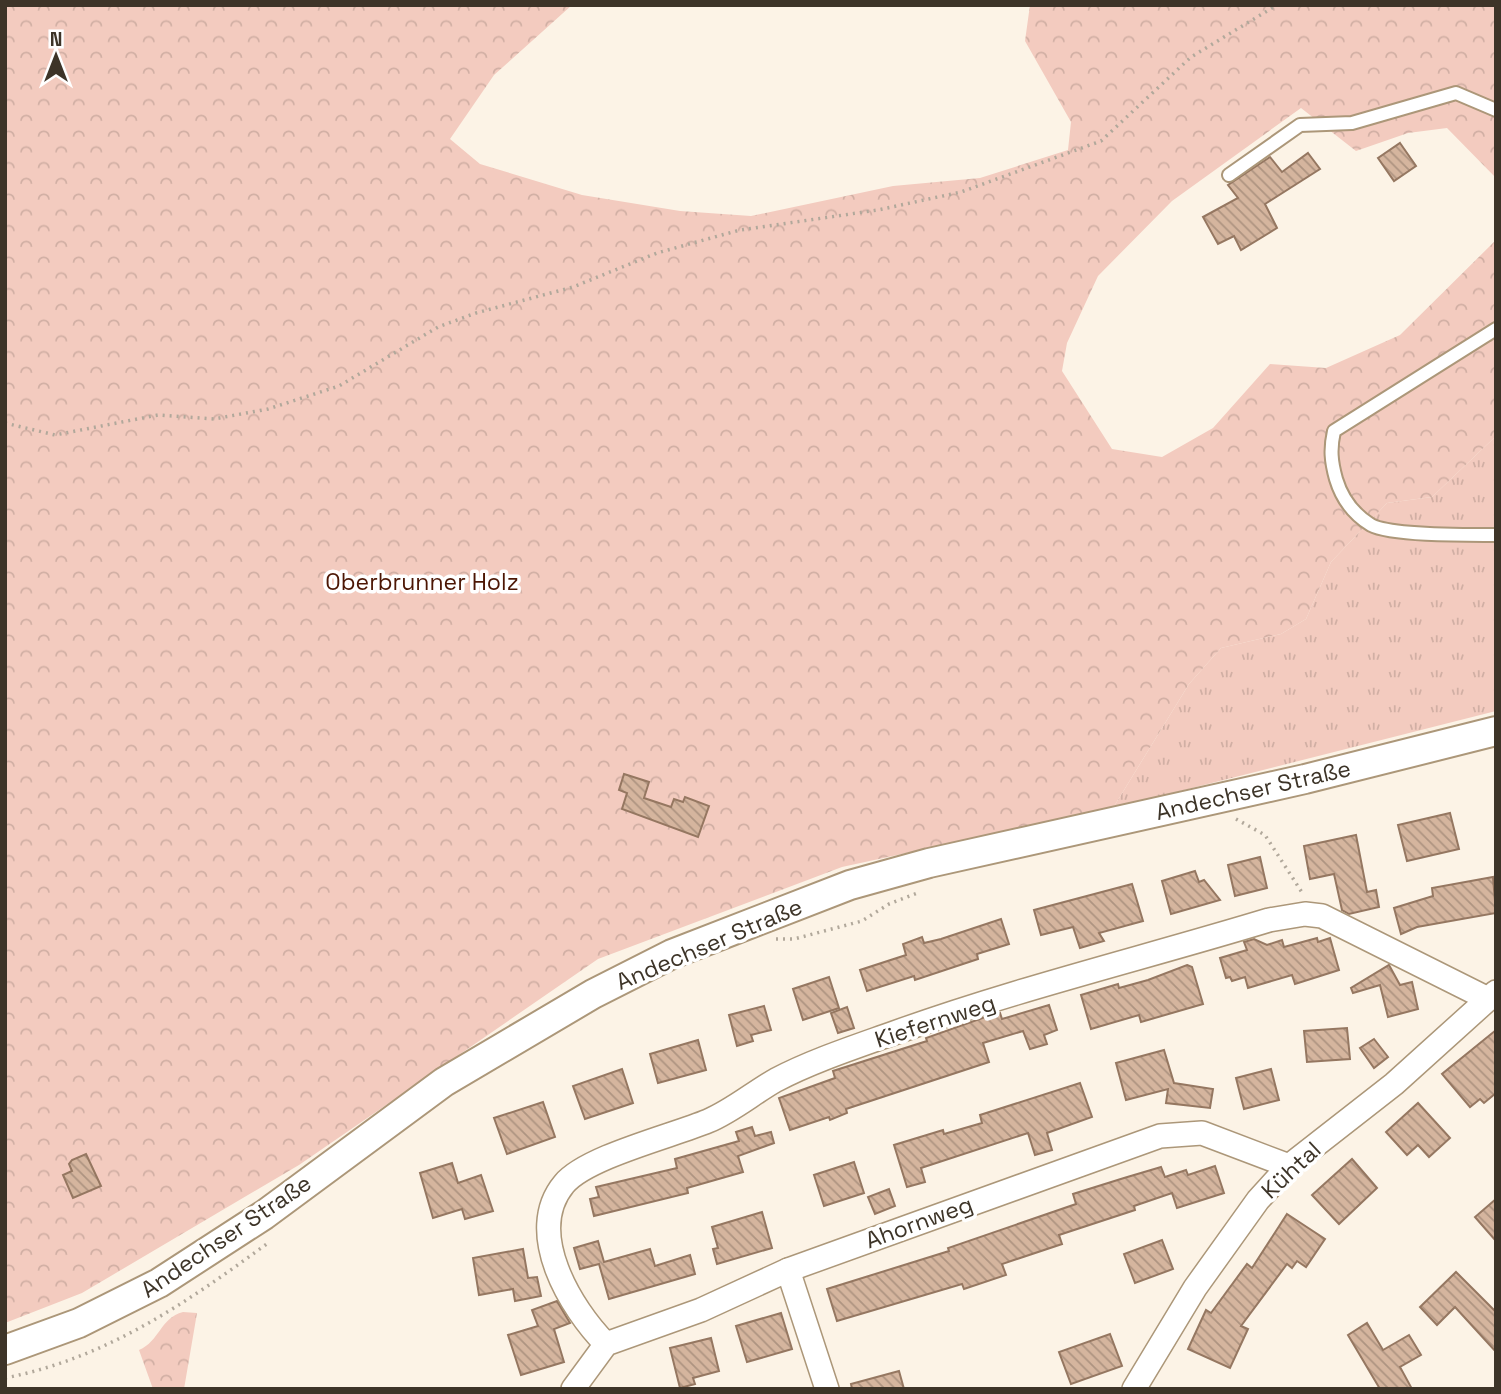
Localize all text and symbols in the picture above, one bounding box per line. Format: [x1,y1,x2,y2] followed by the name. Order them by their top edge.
[21,21,91,91] north arrow
[50,27,62,52] text: N
[325,567,519,597] park label: Oberbrunner Holz
[1152,753,1354,827] street label: Andechser Straße
[611,891,807,997] street label: Andechser Straße
[871,987,999,1055] street label: Kiefernweg
[1255,1135,1327,1205] street label: Kühtal
[135,1168,317,1304] street label: Andechser Straße
[861,1189,977,1255] street label: Ahornweg

